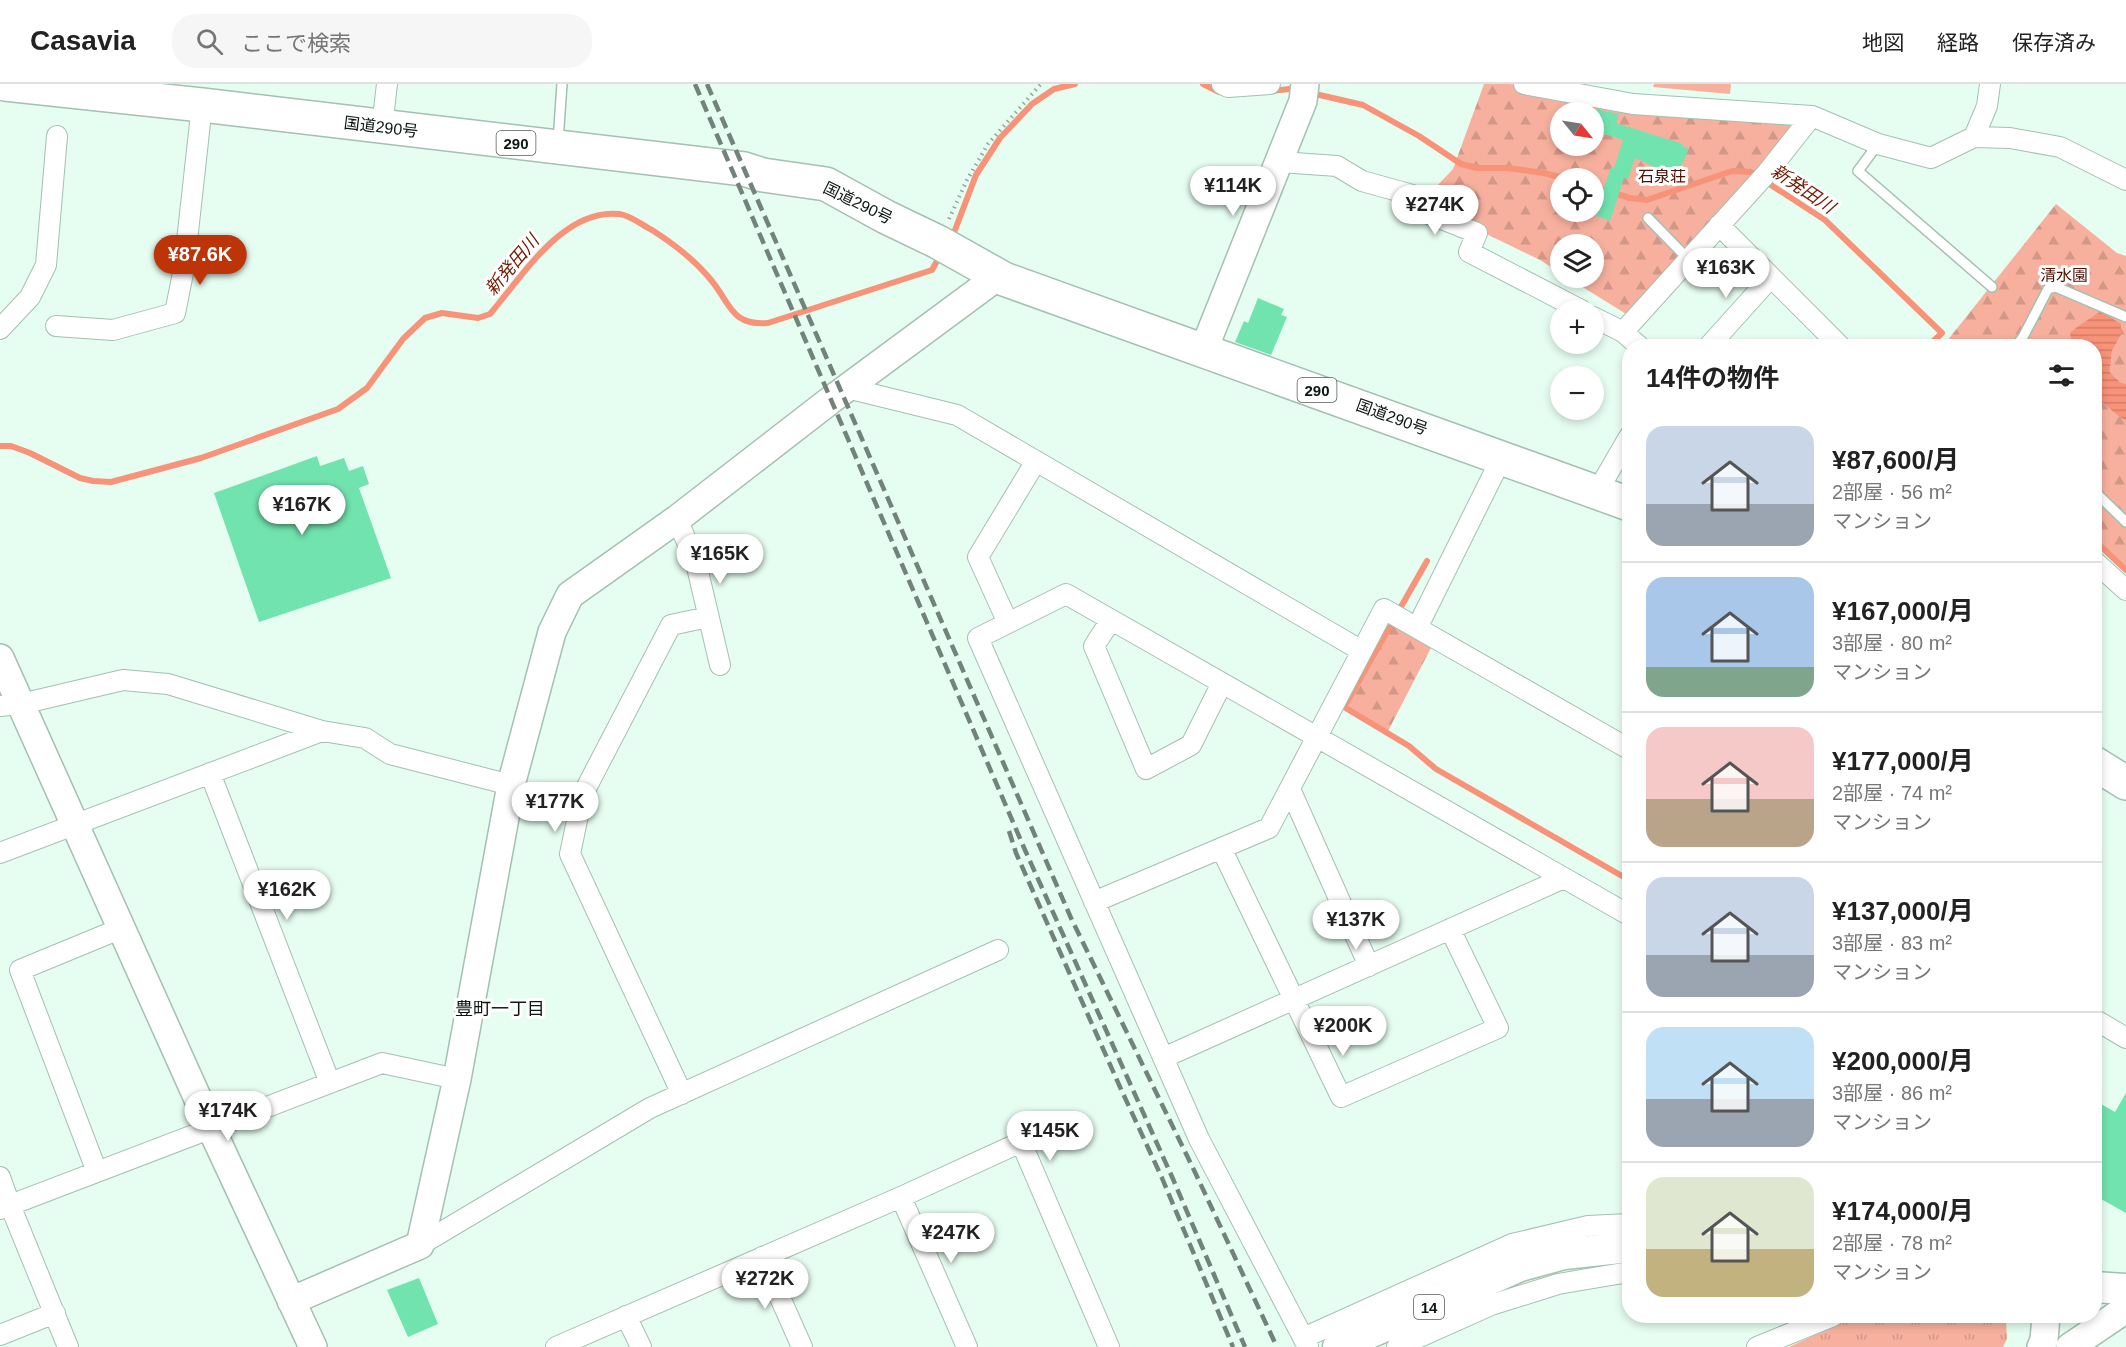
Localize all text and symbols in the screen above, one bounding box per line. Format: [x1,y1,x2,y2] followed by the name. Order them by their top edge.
[172,14,592,68] search box
[30,25,136,56] text: Casavia
[193,25,226,58] icon: search
[241,31,351,56] text: ここで検索
[1862,31,1904,54] text: 地図
[1937,31,1979,54] text: 経路
[2012,31,2096,54] text: 保存済み
[1550,102,1604,156] north arrow
[1550,102,1604,420] map controls
[343,114,419,140] street label: 国道290号
[496,131,536,155] road number: 290
[1768,161,1840,219] water label: 新発田川
[1191,166,1275,217] pin: ¥114K
[1550,168,1604,222] button: locate
[1638,168,1686,185] park label: 石泉荘
[1204,174,1262,196] text: ¥114K
[821,179,895,227] street label: 国道290号
[1393,185,1477,236] pin: ¥274K
[1406,193,1464,215] text: ¥274K
[481,229,544,299] water label: 新発田川
[1550,234,1604,288] button: layers
[151,235,249,286] pin: ¥87.6K
[168,243,232,265] text: ¥87.6K
[1684,248,1768,299] pin: ¥163K
[1697,256,1755,278] text: ¥163K
[2040,267,2088,284] park label: 清水園
[1550,300,1604,354] button: +
[2045,359,2078,392] icon: filters
[1646,363,1779,393] text: 14件の物件
[1550,366,1604,420] button: −
[1298,378,1336,402] road number: 290
[1354,396,1430,438] street label: 国道290号
[1832,445,1959,475] text: ¥87,600/月
[1694,450,1766,522] icon: home
[1832,481,1952,503] text: 2部屋 · 56 m²
[260,485,344,536] pin: ¥167K
[273,493,331,515] text: ¥167K
[1832,510,1932,532] text: マンション
[678,534,762,585] pin: ¥165K
[691,542,749,564] text: ¥165K
[1832,596,1974,626] text: ¥167,000/月
[1694,601,1766,673] icon: home
[1832,632,1952,654] text: 3部屋 · 80 m²
[1832,661,1932,683] text: マンション
[1832,746,1974,776] text: ¥177,000/月
[1694,751,1766,823] icon: home
[513,782,597,833] pin: ¥177K
[1832,782,1952,804] text: 2部屋 · 74 m²
[526,790,584,812] text: ¥177K
[1832,811,1932,833] text: マンション
[245,870,329,921] pin: ¥162K
[258,878,316,900] text: ¥162K
[1832,896,1974,926] text: ¥137,000/月
[1314,900,1398,951] pin: ¥137K
[1694,901,1766,973] icon: home
[1327,908,1385,930] text: ¥137K
[1832,932,1952,954] text: 3部屋 · 83 m²
[1832,961,1932,983] text: マンション
[455,999,545,1019] district label: 豊町一丁目
[1301,1006,1385,1057] pin: ¥200K
[1314,1014,1372,1036] text: ¥200K
[1832,1046,1974,1076] text: ¥200,000/月
[1694,1051,1766,1123] icon: home
[1832,1082,1952,1104] text: 3部屋 · 86 m²
[186,1091,270,1142] pin: ¥174K
[199,1099,257,1121] text: ¥174K
[1008,1111,1092,1162] pin: ¥145K
[1832,1111,1932,1133] text: マンション
[1021,1119,1079,1141] text: ¥145K
[1832,1196,1974,1226] text: ¥174,000/月
[1694,1201,1766,1273] icon: home
[909,1213,993,1264] pin: ¥247K
[922,1221,980,1243] text: ¥247K
[1832,1232,1952,1254] text: 2部屋 · 78 m²
[723,1259,807,1310] pin: ¥272K
[1832,1261,1932,1283] text: マンション
[736,1267,794,1289] text: ¥272K
[1414,1295,1444,1319] road number: 14

